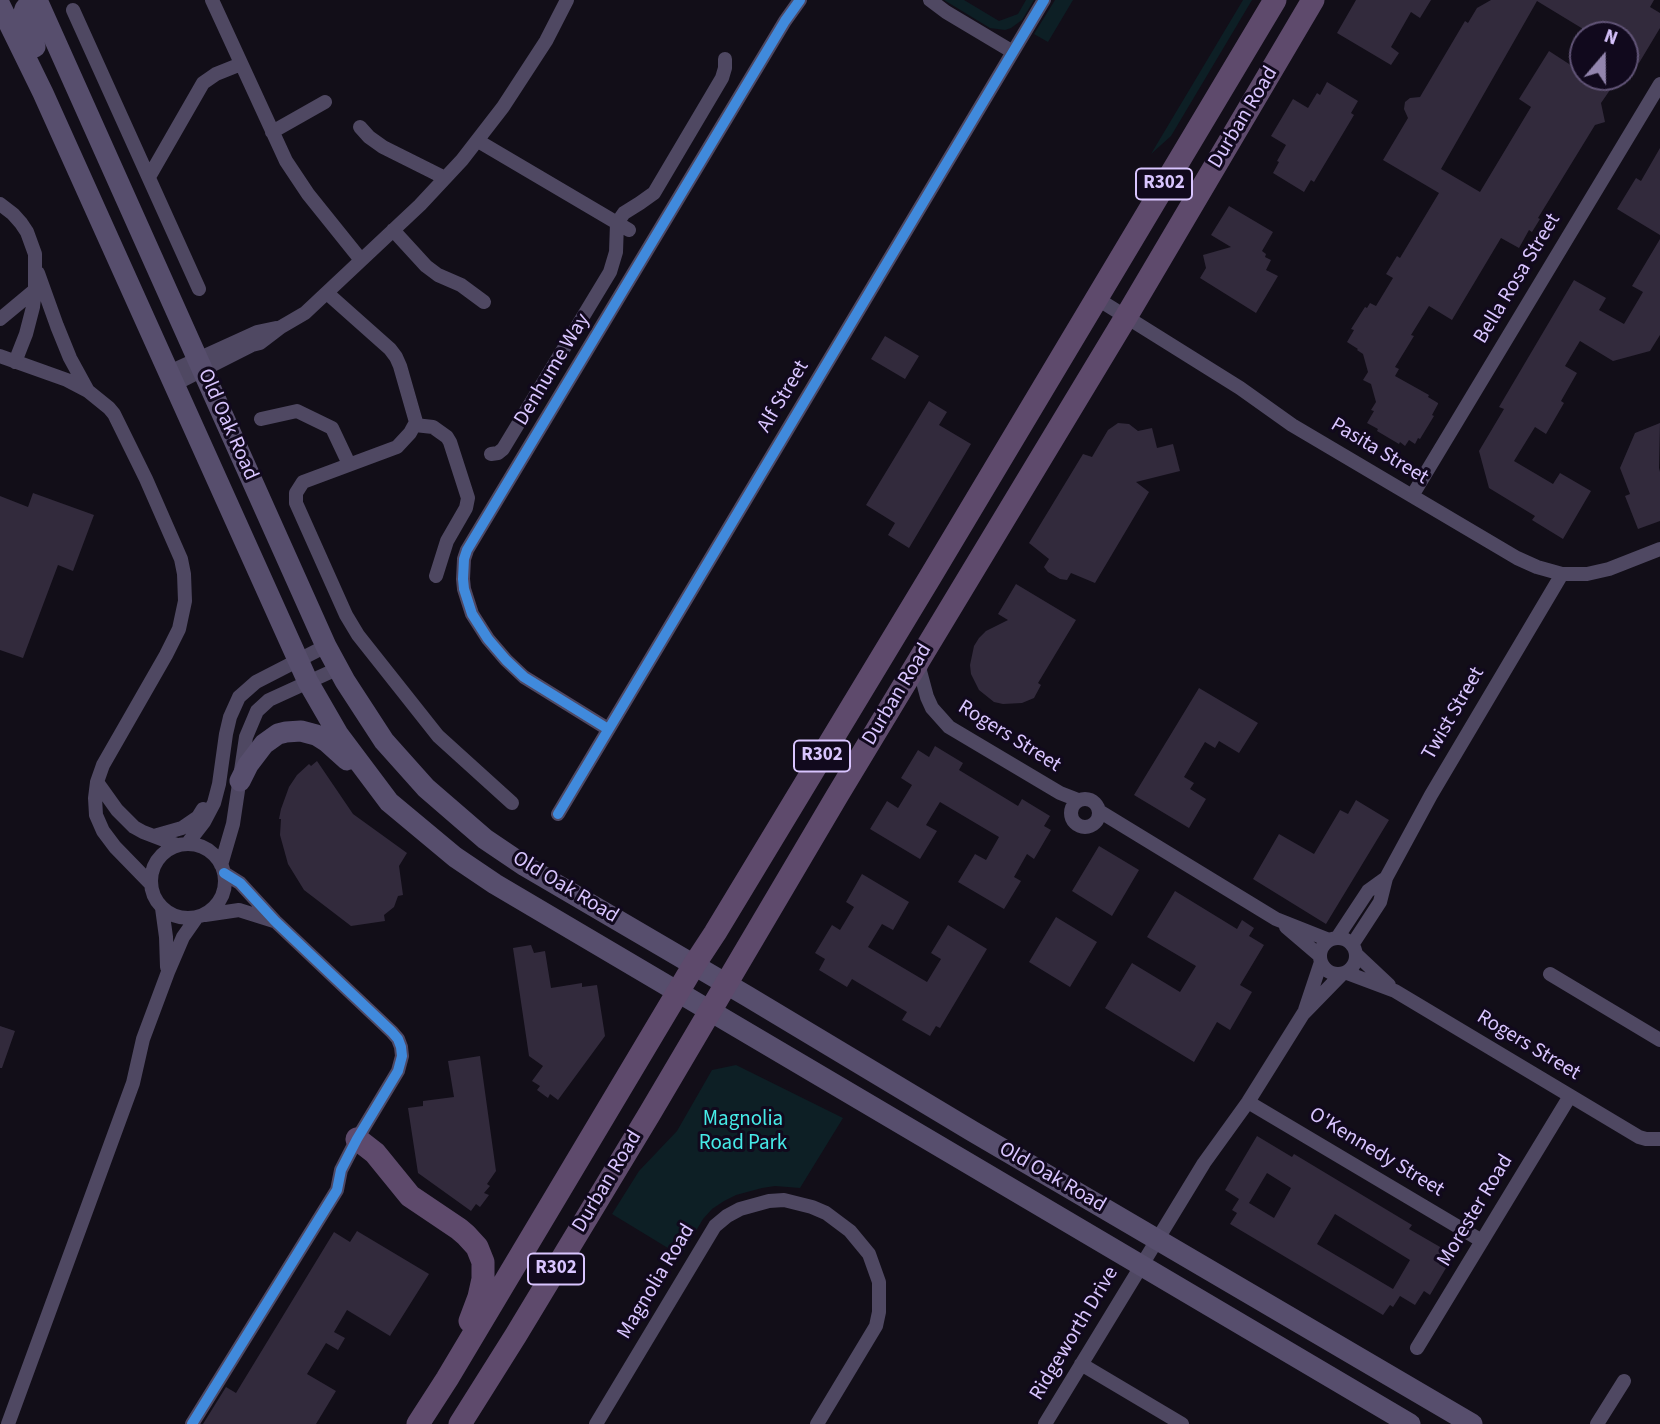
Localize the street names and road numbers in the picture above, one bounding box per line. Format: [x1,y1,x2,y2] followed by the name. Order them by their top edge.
[1204,63,1284,173] street label: Durban Road
[1136,168,1192,200] road number: R302
[1469,209,1567,349] street label: Bella Rosa Street
[510,309,596,431] street label: Denhume Way
[753,356,815,438] street label: Alf Street
[191,365,263,485] street label: Old Oak Road
[1326,413,1432,491] street label: Pasita Street
[858,640,938,750] street label: Durban Road
[1417,663,1491,765] street label: Twist Street
[953,695,1065,779] street label: Rogers Street
[794,740,850,772] road number: R302
[507,846,623,930] street label: Old Oak Road
[1472,1005,1584,1087] street label: Rogers Street
[1304,1103,1448,1203] street label: O'Kennedy Street
[568,1127,648,1237] street label: Durban Road
[994,1137,1110,1219] street label: Old Oak Road
[1433,1150,1519,1272] street label: Morester Road
[613,1220,701,1344] street label: Magnolia Road
[528,1254,584,1284] road number: R302
[1025,1263,1125,1405] street label: Ridgeworth Drive

